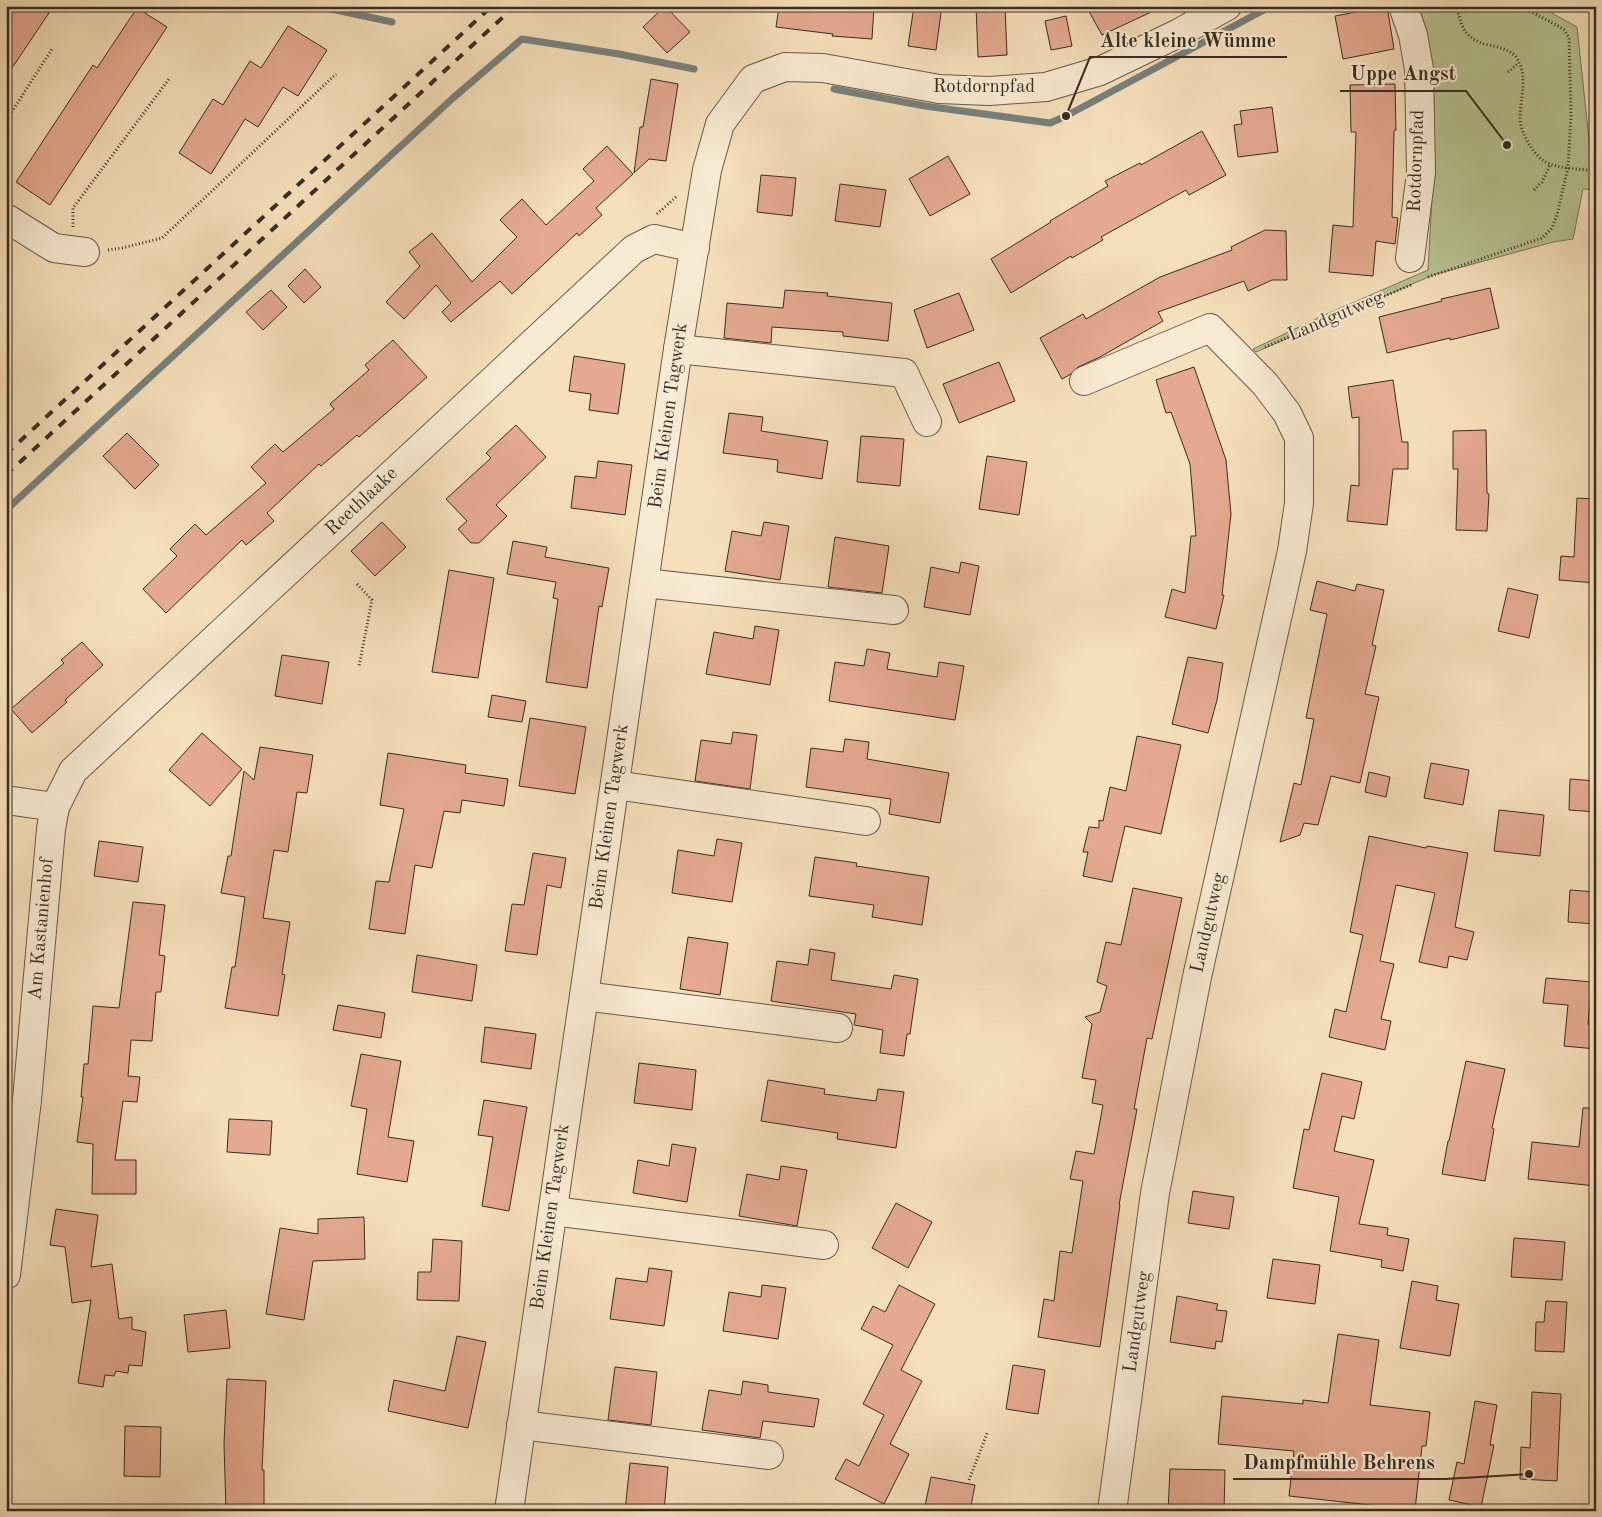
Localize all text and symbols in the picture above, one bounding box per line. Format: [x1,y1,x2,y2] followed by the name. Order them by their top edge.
[1090,22,1287,57] callout: Alte kleine Wümme
[1100,32,1276,52] text: Alte kleine Wümme
[1340,56,1466,91] callout: Uppe Angst
[1350,65,1456,85] text: Uppe Angst
[933,78,1035,97] street label: Rotdornpfad
[1406,109,1428,213] street label: Rotdornpfad
[1285,288,1387,346] street label: Landgutweg
[647,322,691,510] street label: Beim Kleinen Tagwerk
[322,464,402,540] street label: Reethlaake
[588,723,632,911] street label: Beim Kleinen Tagwerk
[26,856,58,1001] street label: Am Kastanienhof
[1188,870,1230,975] street label: Landgutweg
[529,1123,573,1311] street label: Beim Kleinen Tagwerk
[1121,1269,1155,1374] street label: Landgutweg
[1233,1444,1445,1479] callout: Dampfmühle Behrens
[1243,1454,1435,1474] text: Dampfmühle Behrens

